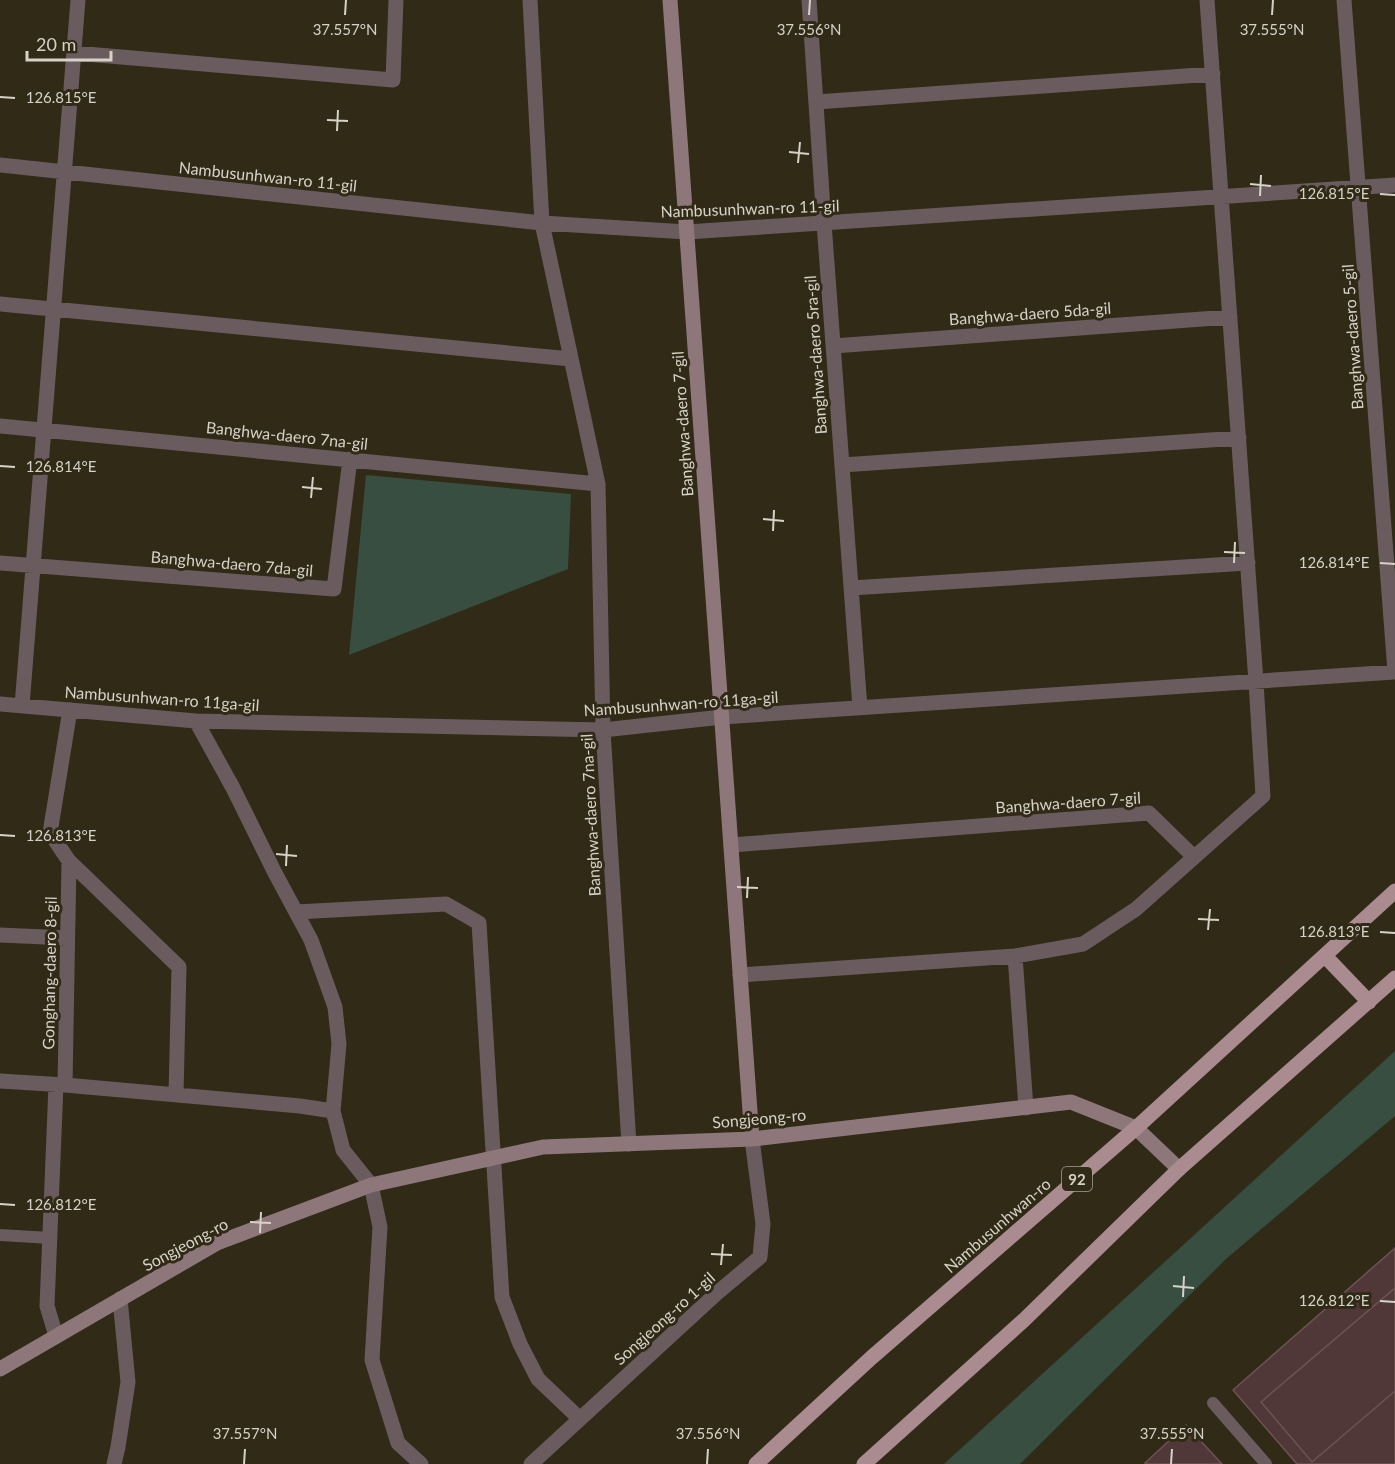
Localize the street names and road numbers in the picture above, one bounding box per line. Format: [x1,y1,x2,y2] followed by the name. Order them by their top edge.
[178,157,358,195] street label: Nambusunhwan-ro 11-gil
[660,195,840,221] street label: Nambusunhwan-ro 11-gil
[1337,264,1367,410] street label: Banghwa-daero 5-gil
[800,275,830,435] street label: Banghwa-daero 5ra-gil
[948,298,1112,328] street label: Banghwa-daero 5da-gil
[667,351,697,497] street label: Banghwa-daero 7-gil
[205,417,369,453] street label: Banghwa-daero 7na-gil
[150,546,314,580] street label: Banghwa-daero 7da-gil
[64,682,260,714] street label: Nambusunhwan-ro 11ga-gil
[583,687,779,719] street label: Nambusunhwan-ro 11ga-gil
[576,733,604,897] street label: Banghwa-daero 7na-gil
[995,787,1141,817] street label: Banghwa-daero 7-gil
[38,896,60,1050] street label: Gonghang-daero 8-gil
[711,1104,807,1132] street label: Songjeong-ro
[1062,1167,1092,1191] road number: 92
[940,1174,1054,1276] street label: Nambusunhwan-ro
[139,1214,231,1274] street label: Songjeong-ro
[610,1268,718,1368] street label: Songjeong-ro 1-gil

